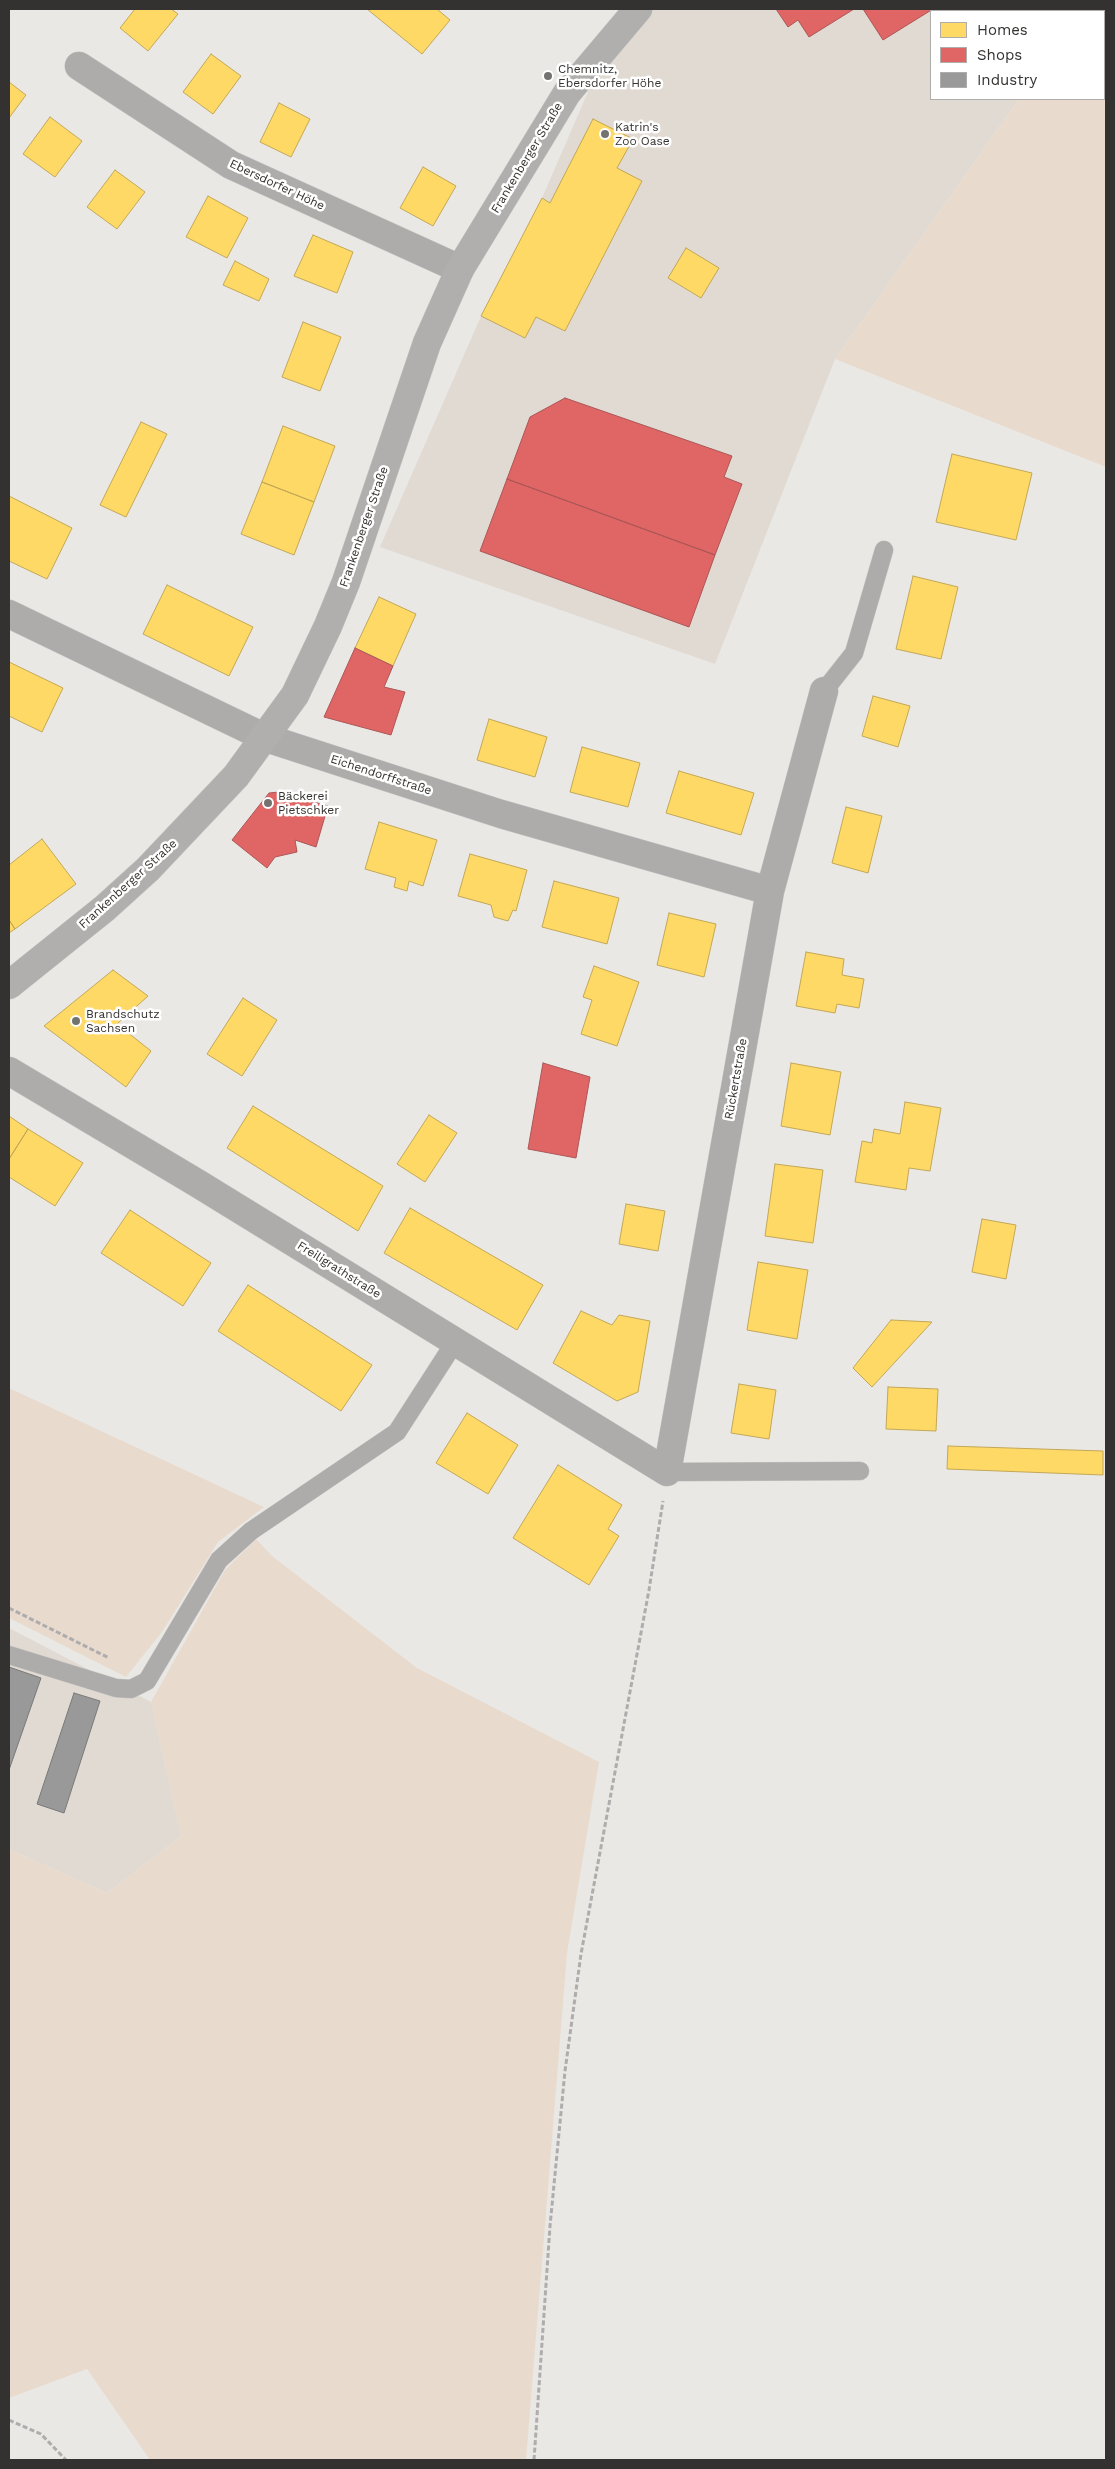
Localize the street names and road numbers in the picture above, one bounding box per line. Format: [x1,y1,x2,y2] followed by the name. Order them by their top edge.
[488,100,566,216] street label: Frankenberger Straße
[227,157,327,213] street label: Ebersdorfer Höhe
[337,465,391,589] street label: Frankenberger Straße
[329,752,433,798] street label: Eichendorffstraße
[76,836,180,932] street label: Frankenberger Straße
[722,1037,750,1121] street label: Rückertstraße
[295,1239,383,1301] street label: Freiligrathstraße

